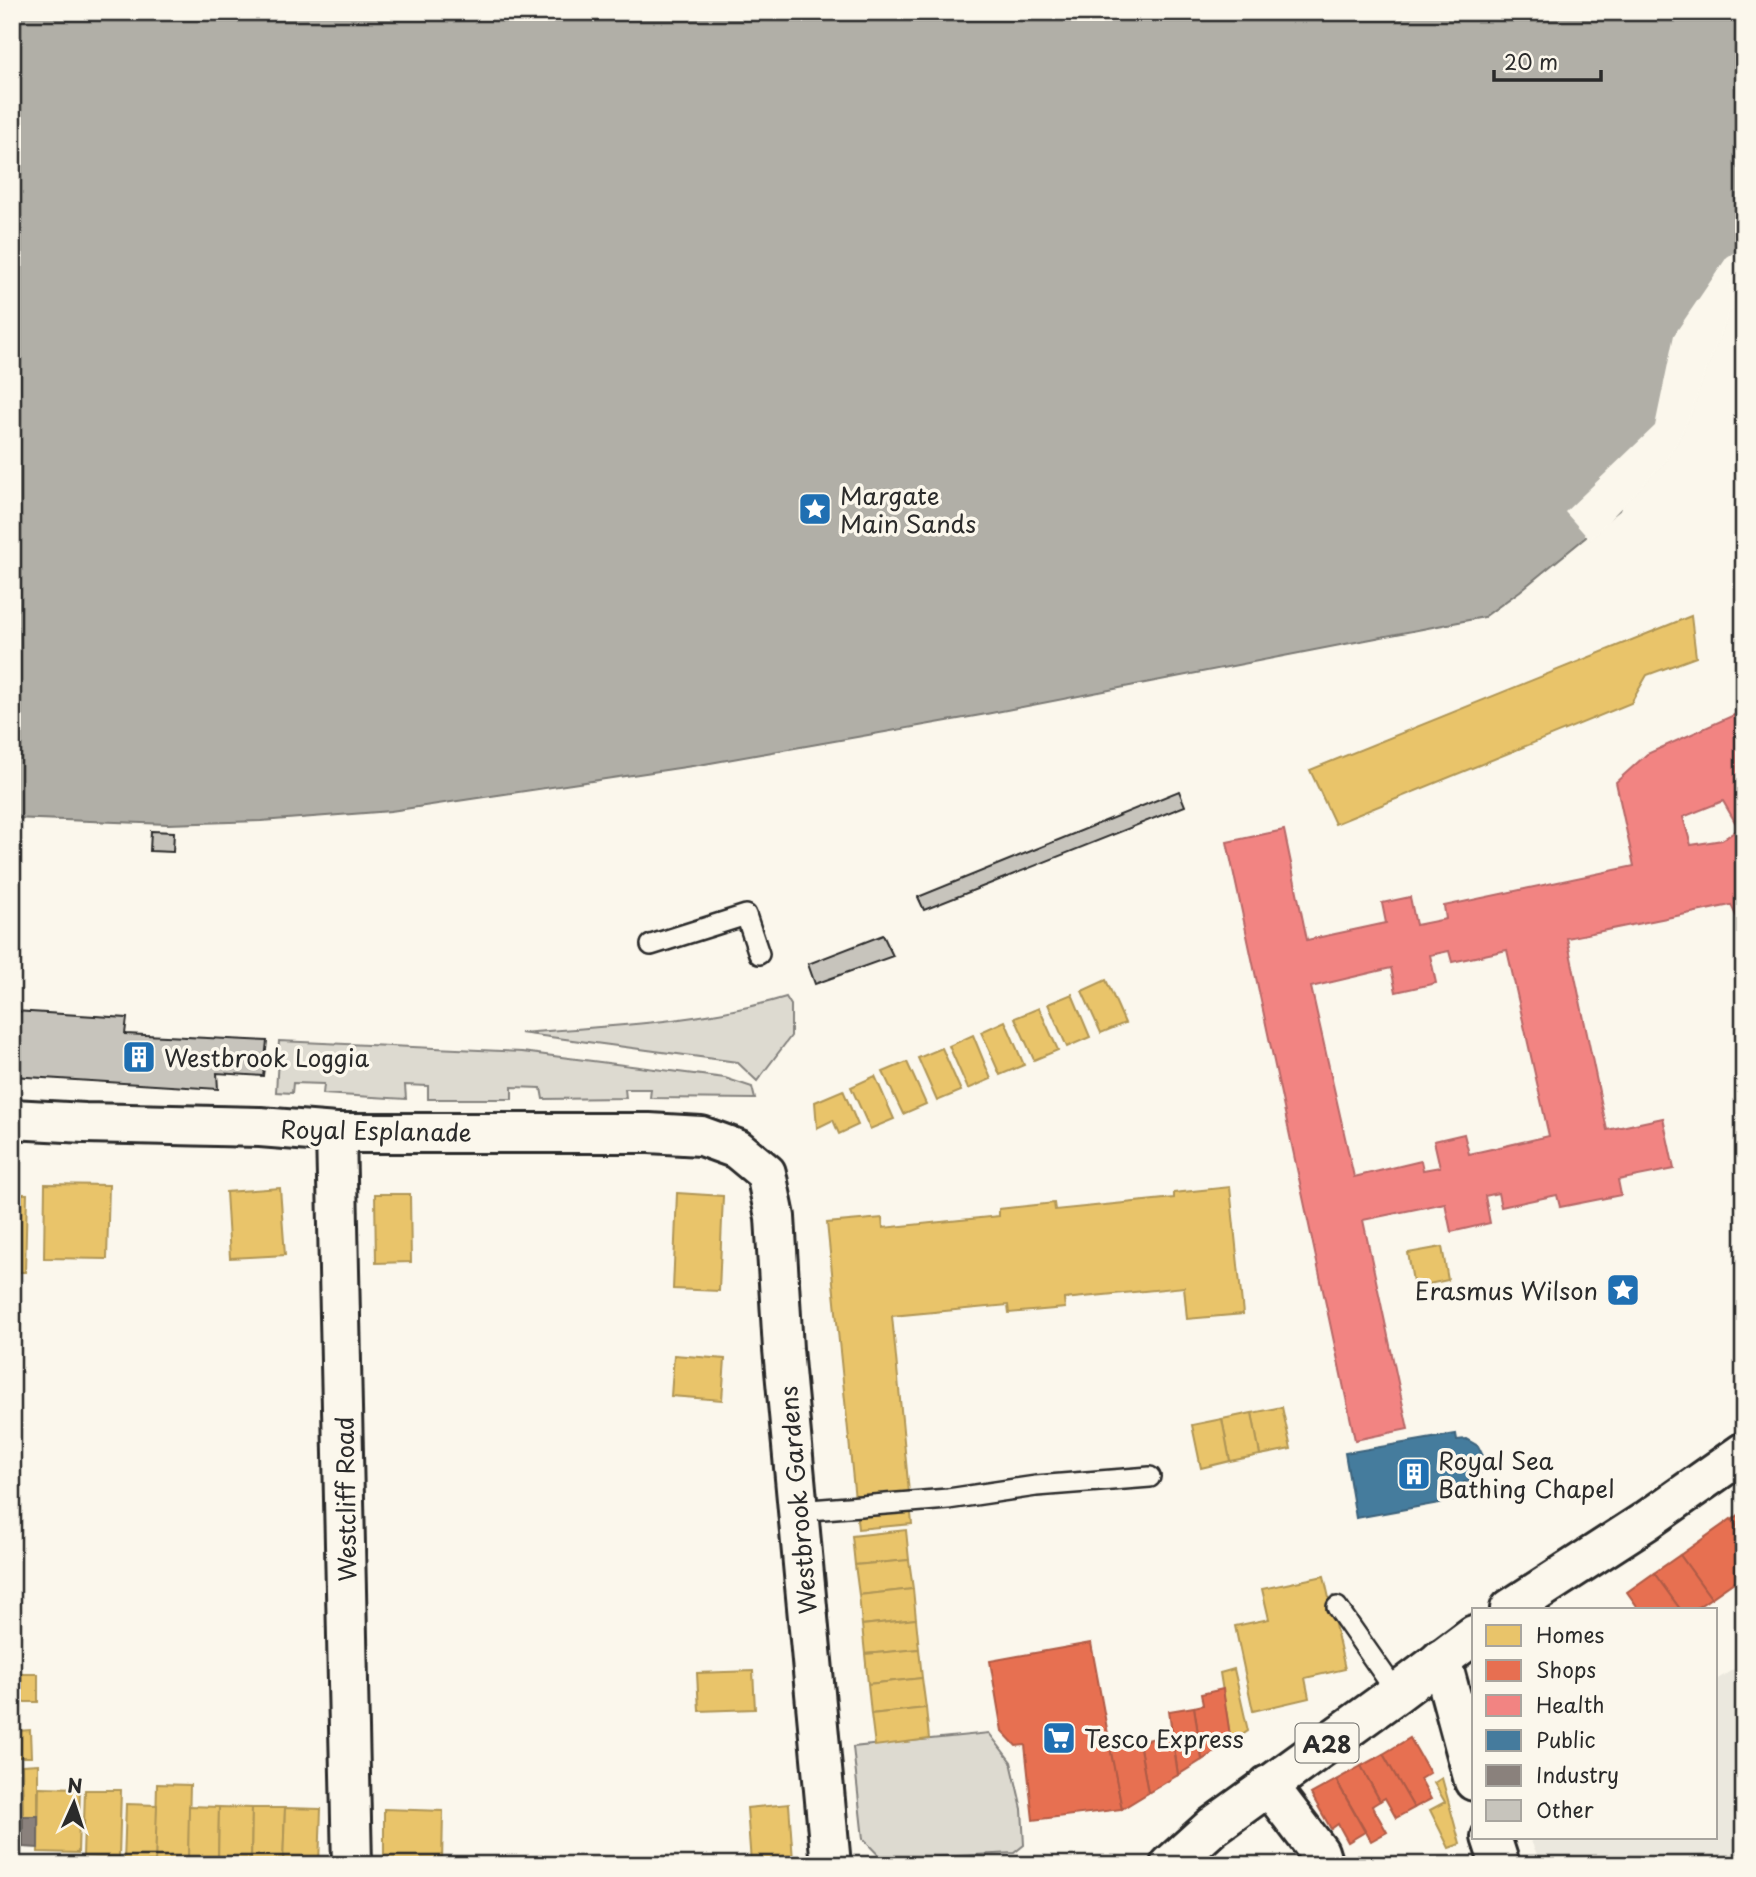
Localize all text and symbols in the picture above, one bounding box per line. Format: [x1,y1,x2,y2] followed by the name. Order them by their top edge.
[1494,38,1600,82] scale bar
[1504,45,1558,77] text: 20 m
[840,477,976,541] place label: Margate Main Sands
[796,490,834,528] place icon: Margate Main Sands
[120,1038,158,1076] building icon: Westbrook Loggia
[164,1039,369,1075] place label: Westbrook Loggia
[280,1110,472,1150] street label: Royal Esplanade
[1604,1271,1642,1309] place icon: Erasmus Wilson
[1415,1272,1598,1308] place label: Erasmus Wilson
[769,1384,825,1616] street label: Westbrook Gardens
[326,1416,364,1582] street label: Westcliff Road
[1438,1442,1614,1506] place label: Royal Sea Bathing Chapel
[1395,1455,1433,1493] building icon: Royal Sea Bathing Chapel
[1472,1608,1718,1839] legend
[1536,1618,1604,1650] text: Homes
[1536,1653,1596,1685] text: Shops
[1536,1688,1604,1720] text: Health
[1040,1719,1078,1757] supermarket icon: Tesco Express
[1084,1720,1244,1756] place label: Tesco Express
[1536,1723,1596,1755] text: Public
[1296,1724,1358,1762] road number: A28
[1536,1758,1619,1790] text: Industry
[38,1769,108,1839] north arrow
[67,1771,83,1799] text: N
[1536,1793,1594,1825] text: Other

